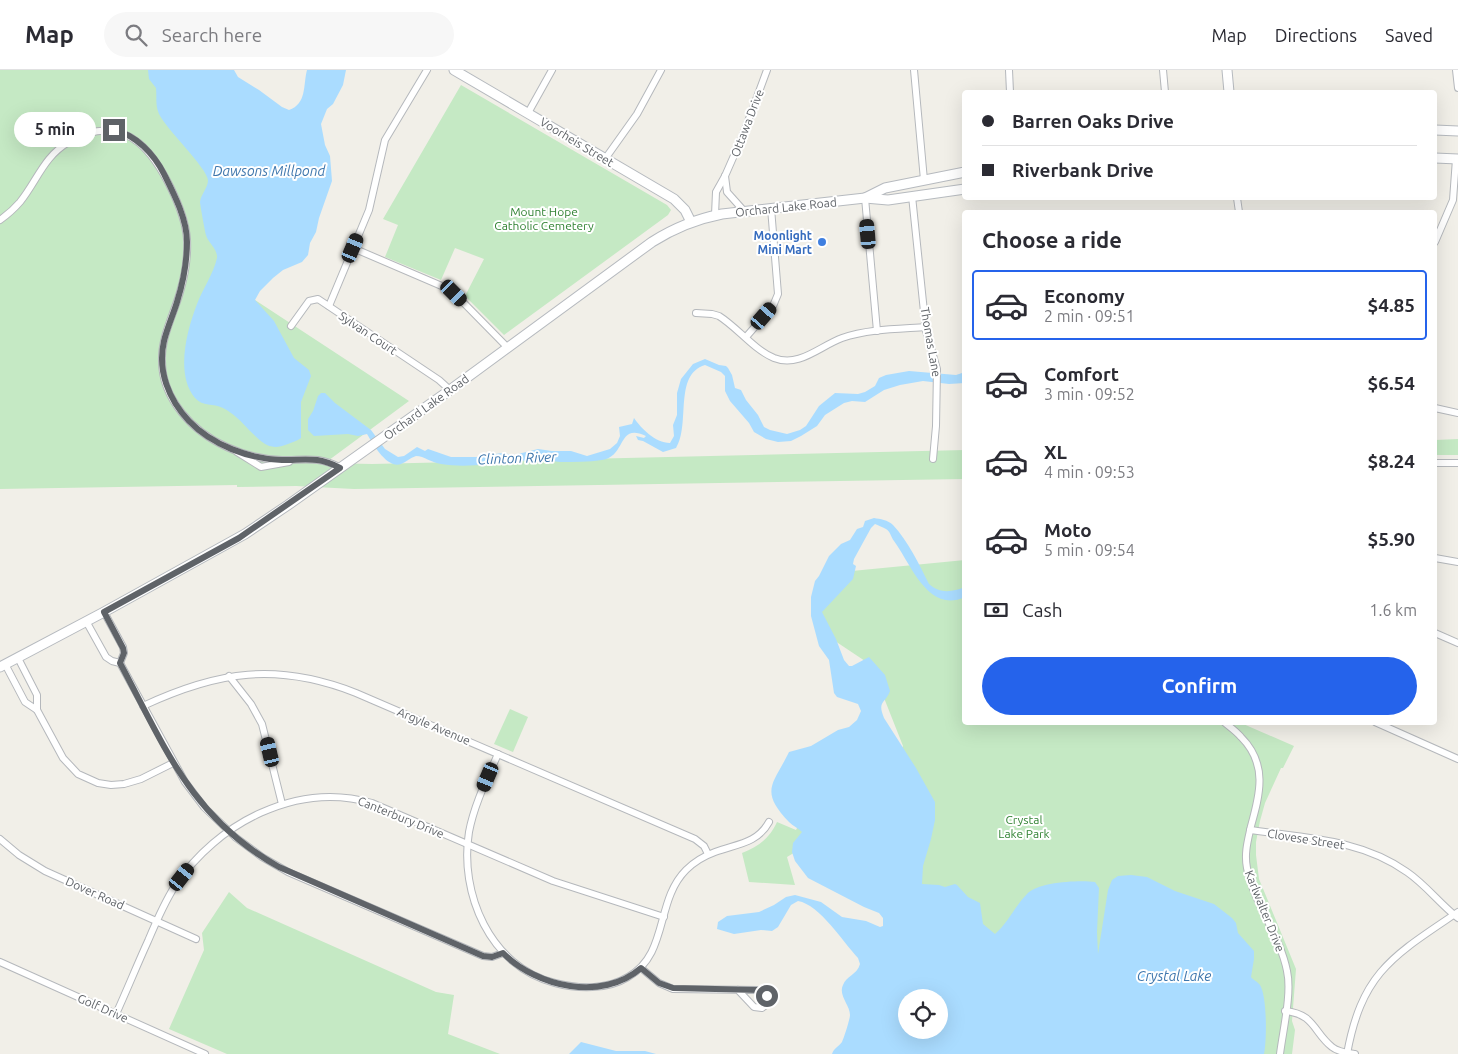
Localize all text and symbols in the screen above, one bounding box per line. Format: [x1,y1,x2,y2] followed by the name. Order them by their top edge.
[104,12,454,57] search box
[25,21,74,48] text: Map
[122,21,150,49] icon: search
[162,24,262,46] text: Search here
[1211,25,1247,45] text: Map
[1275,25,1357,45] text: Directions
[1385,25,1433,45] text: Saved
[728,87,766,159] street label: Ottawa Drive
[1012,110,1174,132] text: Barren Oaks Drive
[14,112,96,148] callout: 5 min
[538,115,616,169] street label: Voorheis Street
[103,119,125,141] route end
[35,120,75,138] text: 5 min
[1012,159,1154,181] text: Riverbank Drive
[213,163,326,179] water label: Dawsons Millpond
[735,195,837,219] street label: Orchard Lake Road
[494,205,594,232] park label: Mount Hope Catholic Cemetery
[859,218,876,250] car
[982,227,1122,252] text: Choose a ride
[754,229,812,256] place label: Moonlight Mini Mart
[340,231,365,265] car
[816,236,828,248] marker: Moonlight Mini Mart
[438,277,469,309] car
[984,283,1029,328] icon: car
[1044,285,1125,307] text: Economy
[1367,294,1415,316] text: $4.85
[748,300,779,332] car
[918,306,944,378] street label: Thomas Lane
[1044,307,1135,325] text: 2 min · 09:51
[337,309,400,357] street label: Sylvan Court
[984,361,1029,406] icon: car
[1044,363,1119,385] text: Comfort
[381,372,471,442] street label: Orchard Lake Road
[1367,372,1415,394] text: $6.54
[1044,385,1135,403] text: 3 min · 09:52
[984,439,1029,484] icon: car
[1044,441,1067,463] text: XL
[477,449,557,467] water label: Clinton River
[1367,450,1415,472] text: $8.24
[1044,463,1135,481] text: 4 min · 09:53
[984,517,1029,562] icon: car
[1044,519,1092,541] text: Moto
[1367,528,1415,550] text: $5.90
[1044,541,1135,559] text: 5 min · 09:54
[982,596,1010,624] icon: cash
[1022,599,1063,621] text: Cash
[1369,601,1417,619] text: 1.6 km
[982,657,1417,715] button: Confirm
[396,705,472,747] street label: Argyle Avenue
[259,736,280,768] car
[475,760,500,794] car
[356,794,446,840] street label: Canterbury Drive
[998,813,1050,840] park label: Crystal Lake Park
[1266,826,1346,852] street label: Clovese Street
[166,861,197,893] car
[1243,868,1287,954] street label: Karlwalter Drive
[64,874,126,912] street label: Dover Road
[1137,968,1211,984] water label: Crystal Lake
[756,985,778,1007] route start
[898,989,948,1039] map controls
[898,989,948,1039] button: locate
[76,991,130,1025] street label: Golf Drive

